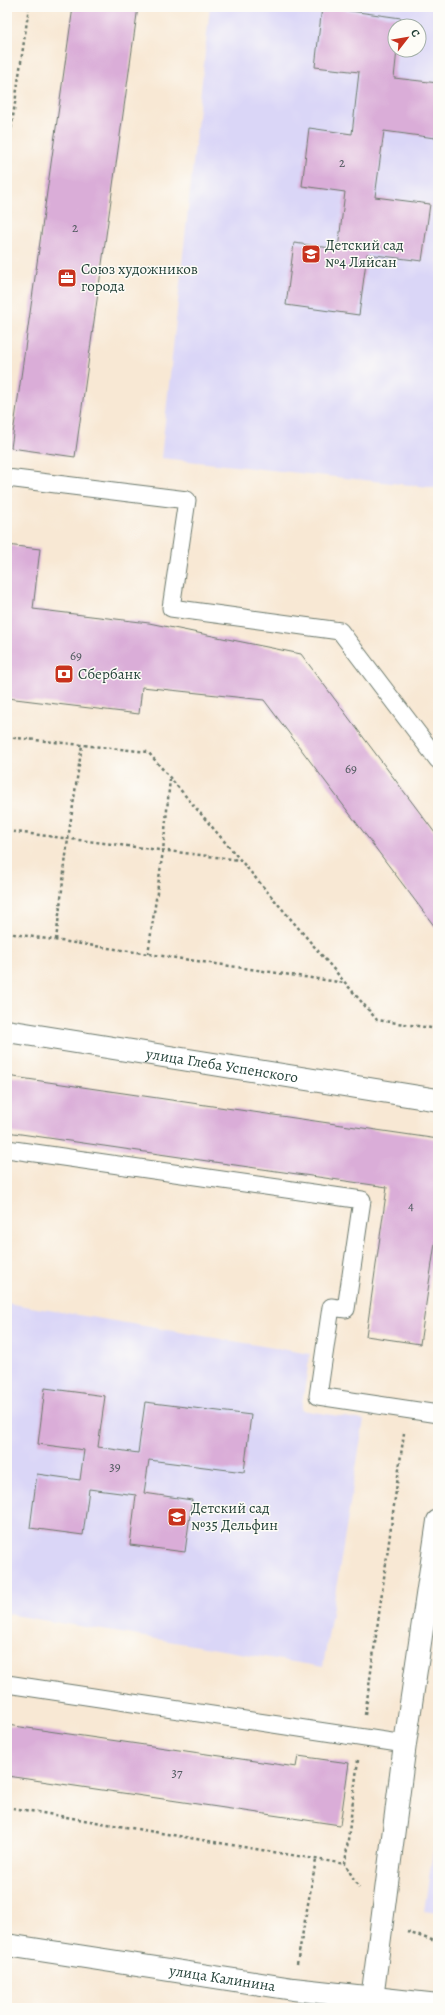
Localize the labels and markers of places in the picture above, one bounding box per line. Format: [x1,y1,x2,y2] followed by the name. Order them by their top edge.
[325,235,404,272] place label: Детский сад №4 Ляйсан
[300,243,322,265] school or university icon: Детский сад №4 Ляйсан
[81,259,198,296] place label: Союз художников города
[56,267,78,289] office icon: Союз художников города
[53,663,75,685] bank icon: Сбербанк
[78,664,141,684] place label: Сбербанк
[191,1498,278,1535] place label: Детский сад №35 Дельфин
[166,1506,188,1528] school or university icon: Детский сад №35 Дельфин

